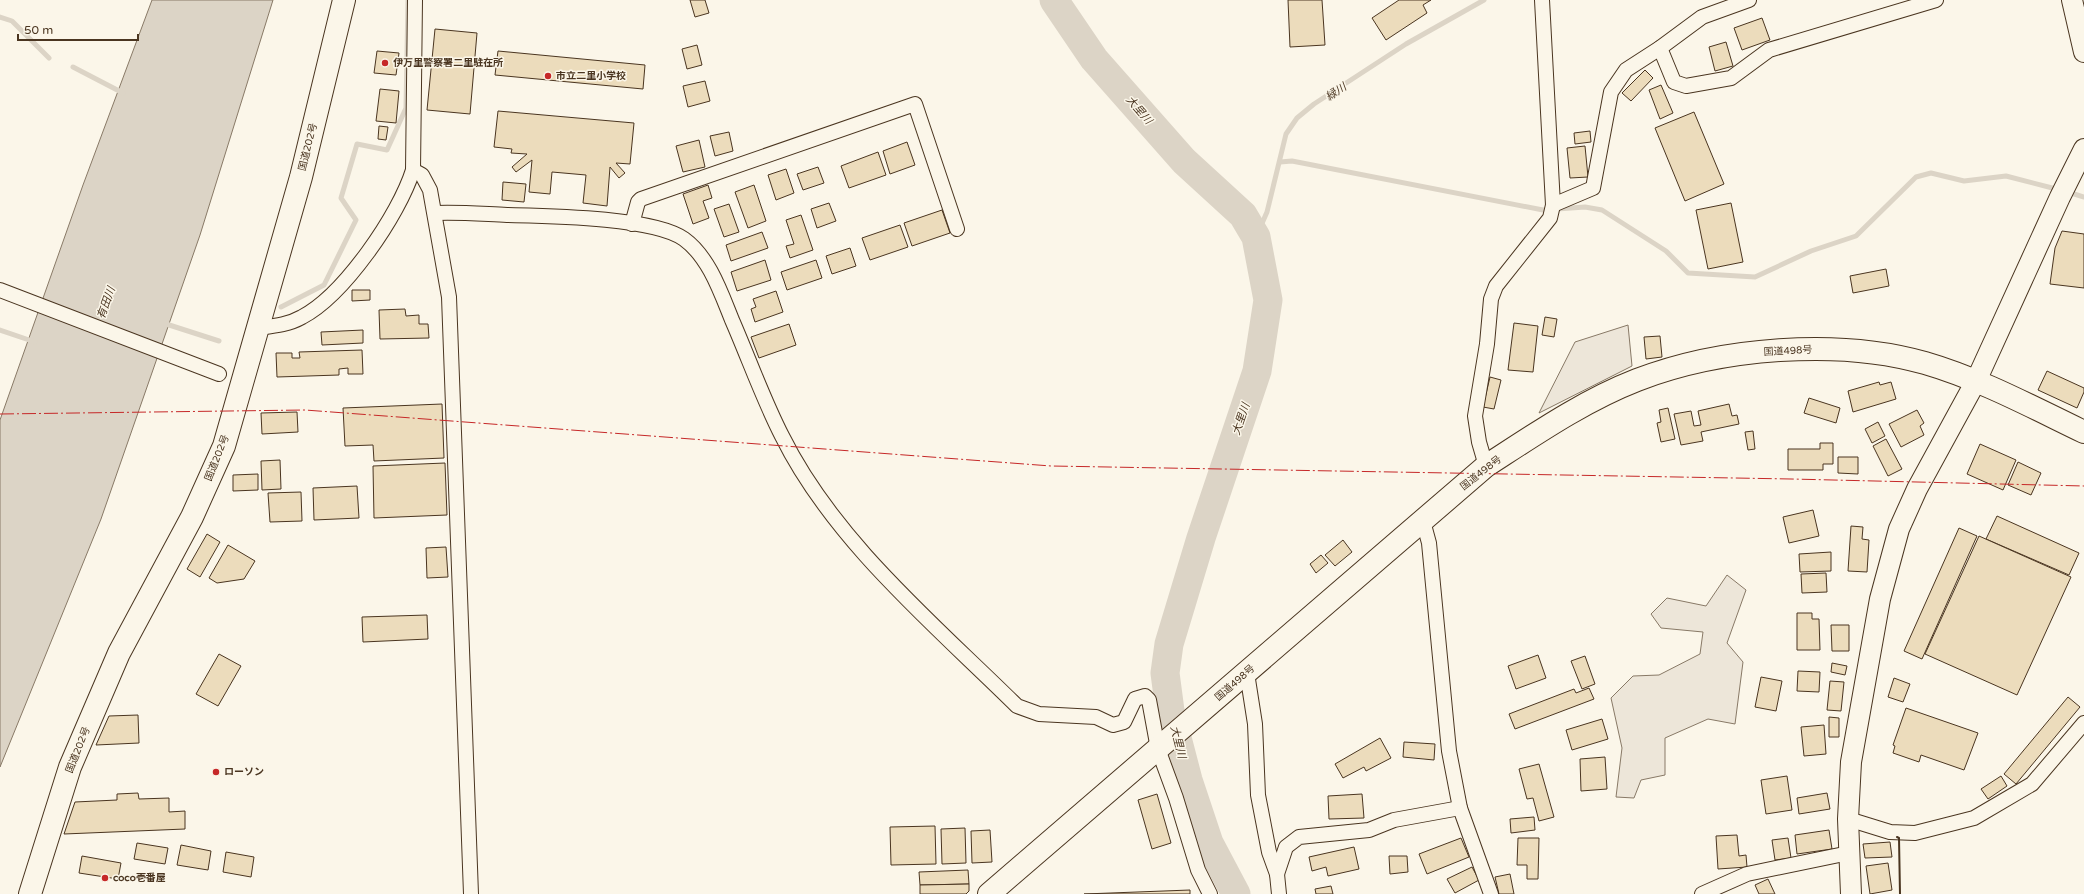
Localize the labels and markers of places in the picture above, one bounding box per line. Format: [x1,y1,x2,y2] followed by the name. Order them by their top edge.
[393,57,503,69] place label: 伊万里警察署二里駐在所
[380,58,390,68] marker: 伊万里警察署二里駐在所
[556,70,626,82] place label: 市立二里小学校
[543,71,553,81] marker: 市立二里小学校
[224,766,264,778] place label: ローソン
[211,767,221,777] marker: ローソン
[113,872,166,884] place label: coco壱番屋
[100,873,110,883] marker: coco壱番屋

